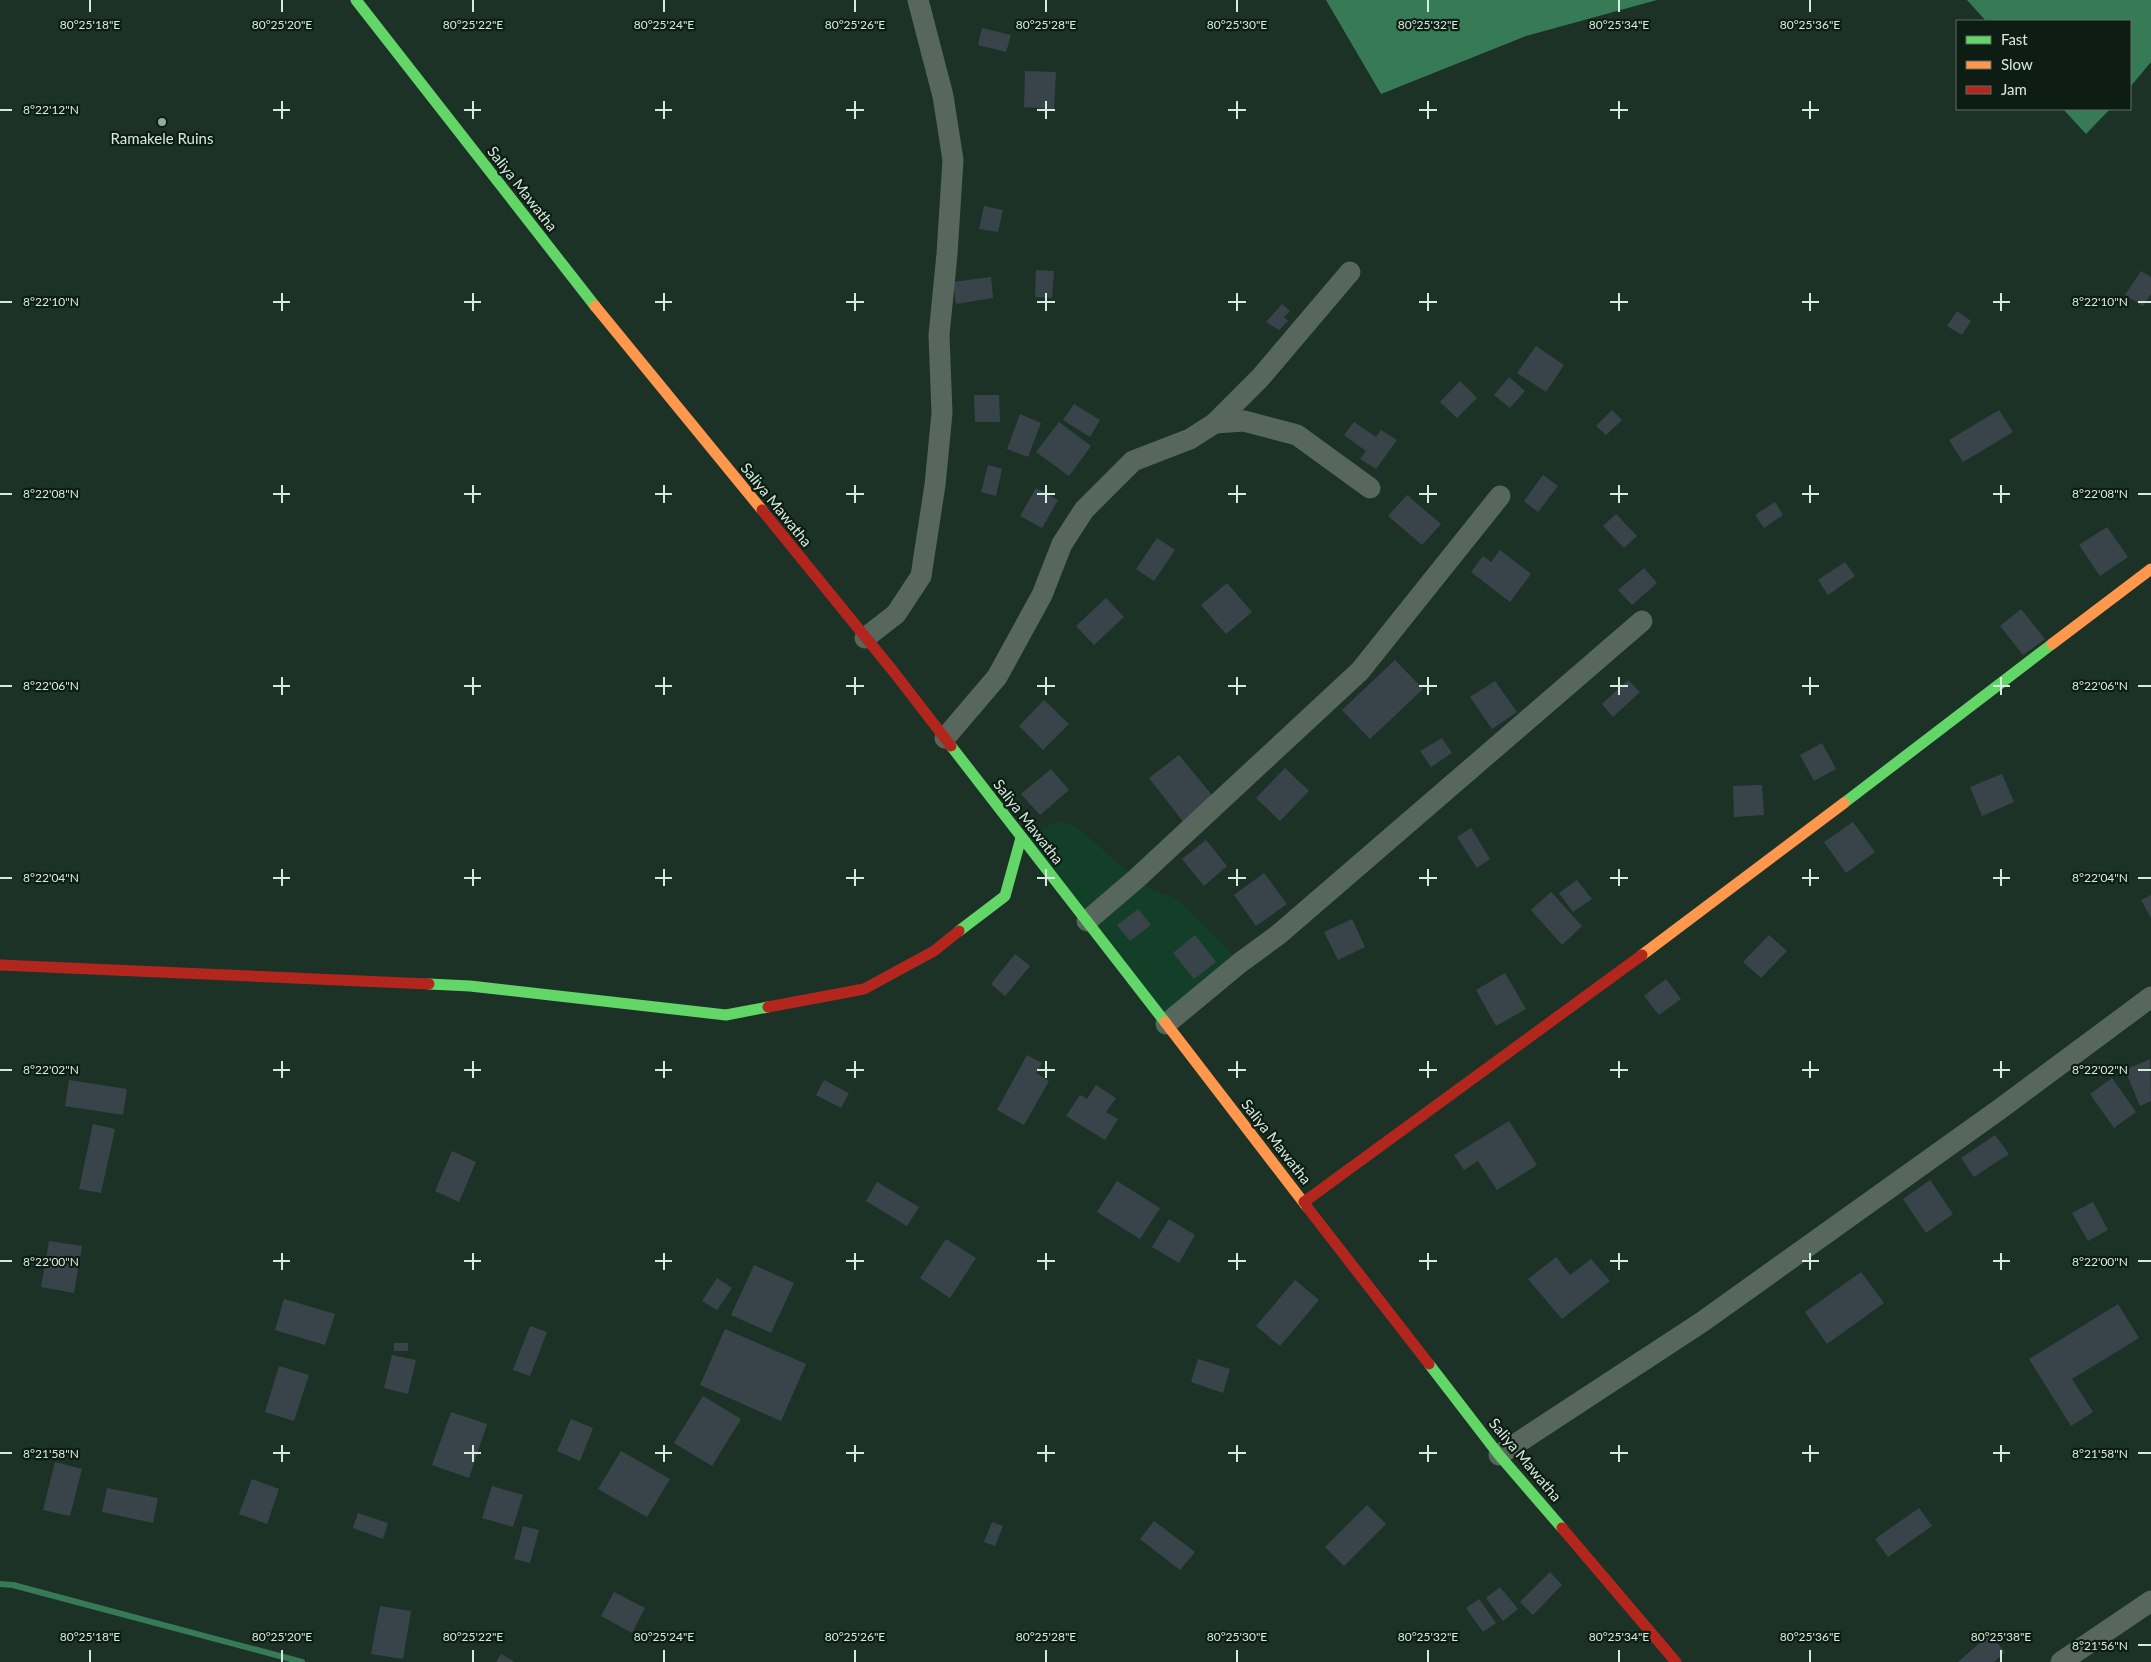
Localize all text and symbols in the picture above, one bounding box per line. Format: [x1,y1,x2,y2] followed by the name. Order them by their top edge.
[60,17,120,32] text: 80°25'18"E
[252,17,312,32] text: 80°25'20"E
[443,17,503,32] text: 80°25'22"E
[634,17,694,32] text: 80°25'24"E
[825,17,885,32] text: 80°25'26"E
[1016,17,1076,32] text: 80°25'28"E
[1207,17,1267,32] text: 80°25'30"E
[1398,17,1458,32] text: 80°25'32"E
[1589,17,1649,32] text: 80°25'34"E
[1780,17,1840,32] text: 80°25'36"E
[1956,20,2131,110] legend
[2001,30,2028,48] text: Fast
[2001,55,2033,73] text: Slow
[2001,80,2027,98] text: Jam
[23,102,79,117] text: 8°22'12"N
[156,116,168,128] marker: Ramakele Ruins
[111,129,213,147] place label: Ramakele Ruins
[484,142,562,234] street label: Saliya Mawatha
[23,294,79,309] text: 8°22'10"N
[2072,294,2128,309] text: 8°22'10"N
[737,459,816,550] street label: Saliya Mawatha
[23,486,79,501] text: 8°22'08"N
[2072,486,2128,501] text: 8°22'08"N
[23,678,79,693] text: 8°22'06"N
[2072,678,2128,693] text: 8°22'06"N
[990,775,1068,867] street label: Saliya Mawatha
[23,870,79,885] text: 8°22'04"N
[2072,870,2128,885] text: 8°22'04"N
[23,1062,79,1077] text: 8°22'02"N
[2072,1062,2128,1077] text: 8°22'02"N
[1238,1095,1316,1187] street label: Saliya Mawatha
[23,1254,79,1269] text: 8°22'00"N
[2072,1254,2128,1269] text: 8°22'00"N
[1486,1414,1566,1505] street label: Saliya Mawatha
[23,1446,79,1461] text: 8°21'58"N
[2072,1446,2128,1461] text: 8°21'58"N
[60,1629,120,1644] text: 80°25'18"E
[252,1629,312,1644] text: 80°25'20"E
[443,1629,503,1644] text: 80°25'22"E
[634,1629,694,1644] text: 80°25'24"E
[825,1629,885,1644] text: 80°25'26"E
[1016,1629,1076,1644] text: 80°25'28"E
[1207,1629,1267,1644] text: 80°25'30"E
[1398,1629,1458,1644] text: 80°25'32"E
[1589,1629,1649,1644] text: 80°25'34"E
[1780,1629,1840,1644] text: 80°25'36"E
[1971,1629,2031,1644] text: 80°25'38"E
[2072,1638,2128,1653] text: 8°21'56"N

